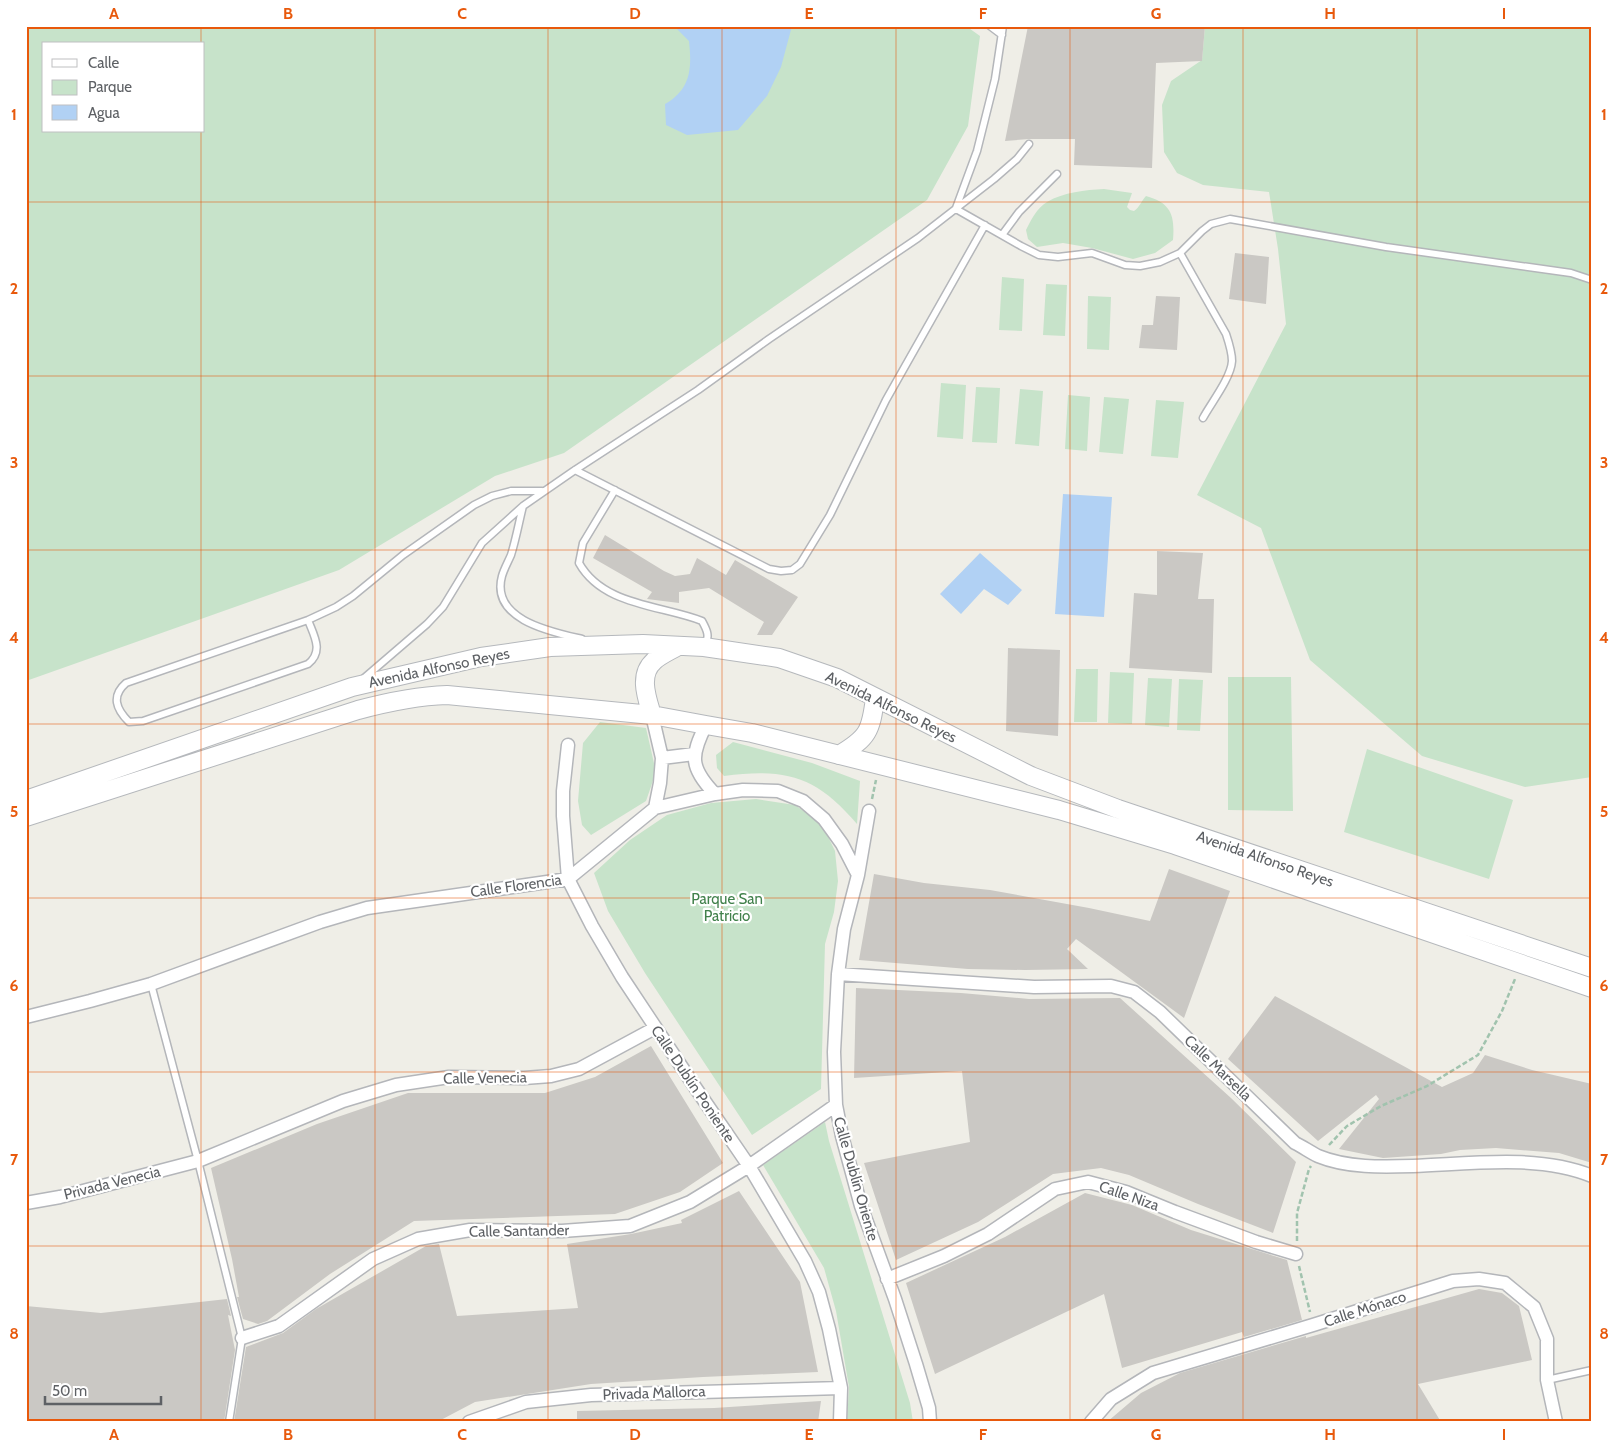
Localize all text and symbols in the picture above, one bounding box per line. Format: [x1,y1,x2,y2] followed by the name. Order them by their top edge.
[109,4,119,23] text: A
[283,4,293,23] text: B
[457,4,467,23] text: C
[629,4,641,23] text: D
[804,4,814,23] text: E
[979,4,988,23] text: F
[1151,4,1161,23] text: G
[1324,4,1336,23] text: H
[1502,4,1506,23] text: I
[42,42,205,132] legend
[88,54,119,72] text: Calle
[88,78,132,96] text: Parque
[88,104,120,122] text: Agua
[11,105,17,124] text: 1
[1601,105,1607,124] text: 1
[10,279,18,298] text: 2
[1600,279,1608,298] text: 2
[10,453,18,472] text: 3
[1600,453,1608,472] text: 3
[9,628,19,647] text: 4
[1599,628,1609,647] text: 4
[367,644,511,692] street label: Avenida Alfonso Reyes
[822,667,960,747] street label: Avenida Alfonso Reyes
[10,802,18,821] text: 5
[1600,802,1608,821] text: 5
[1194,827,1336,891] street label: Avenida Alfonso Reyes
[469,871,564,901] street label: Calle Florencia
[691,890,763,925] park label: Parque San Patricio
[10,976,19,995] text: 6
[1600,976,1609,995] text: 6
[647,1022,739,1146] street label: Calle Dublín Poniente
[1181,1031,1256,1105] street label: Calle Marsella
[443,1068,528,1088] street label: Calle Venecia
[830,1115,882,1243] street label: Calle Dublín Oriente
[10,1150,19,1169] text: 7
[1600,1150,1609,1169] text: 7
[62,1162,163,1204] street label: Privada Venecia
[1097,1177,1162,1215] street label: Calle Niza
[469,1221,569,1241] street label: Calle Santander
[1322,1287,1408,1331] street label: Calle Mónaco
[9,1324,19,1343] text: 8
[1599,1324,1609,1343] text: 8
[45,1373,161,1405] scale bar
[52,1382,87,1400] text: 50 m
[602,1382,707,1404] street label: Privada Mallorca
[109,1425,119,1444] text: A
[283,1425,293,1444] text: B
[457,1425,467,1444] text: C
[629,1425,641,1444] text: D
[804,1425,814,1444] text: E
[979,1425,988,1444] text: F
[1151,1425,1161,1444] text: G
[1324,1425,1336,1444] text: H
[1502,1425,1506,1444] text: I

